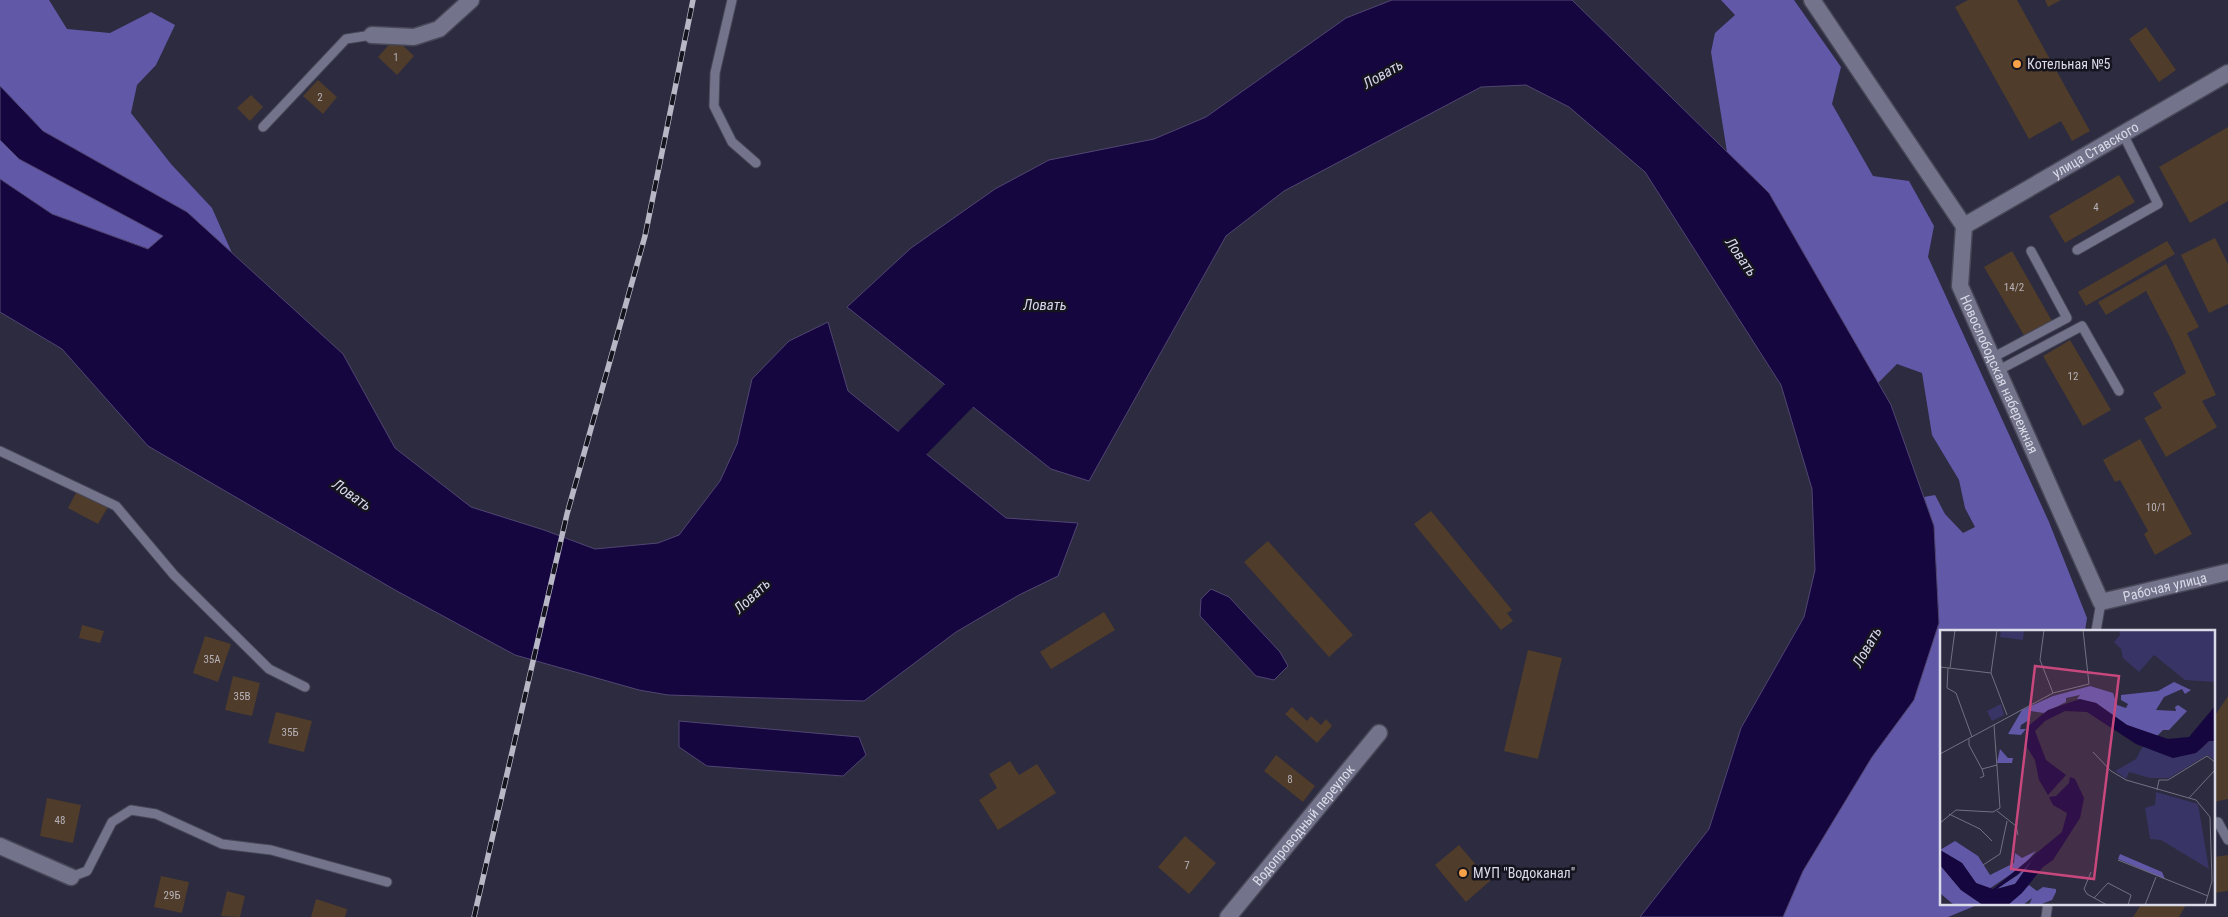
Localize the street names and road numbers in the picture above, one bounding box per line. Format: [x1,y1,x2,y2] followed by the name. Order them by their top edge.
[2050,119,2141,181] street label: улица Ставского
[1957,292,2042,456] street label: Новослободская набережная
[2121,569,2208,605] street label: Рабочая улица
[1249,761,1358,889] street label: Водопроводный переулок

